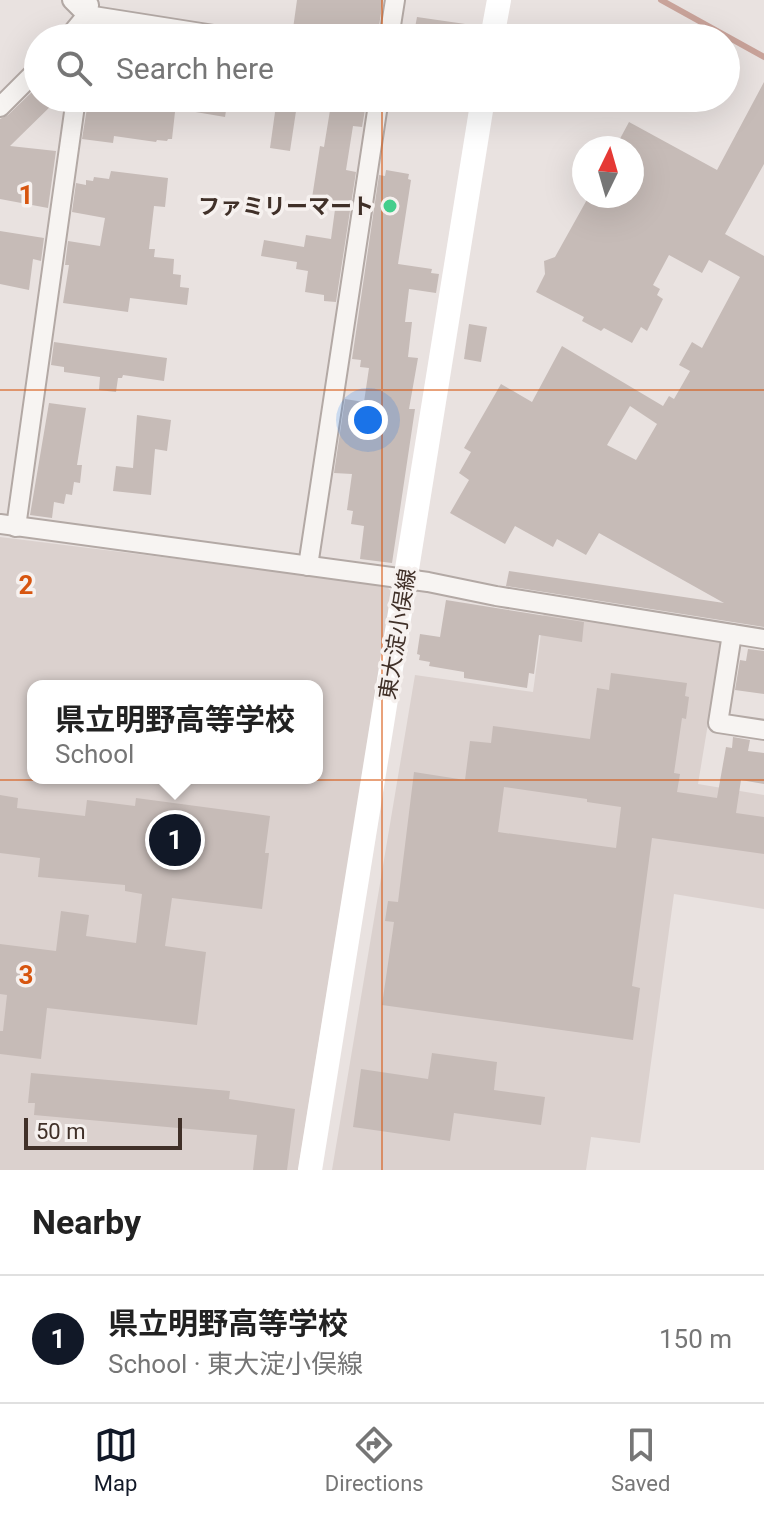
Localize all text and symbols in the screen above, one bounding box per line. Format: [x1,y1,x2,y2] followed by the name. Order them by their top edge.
[24,24,740,112] search box
[52,46,96,90] icon: search
[116,51,274,86] text: Search here
[572,136,644,208] north arrow
[19,180,33,210] text: 1
[198,194,374,219] place label: ファミリーマート
[381,197,399,215] marker: ファミリーマート
[348,400,388,440] your location
[375,567,420,701] street label: 東大淀小俣線
[19,570,33,600] text: 2
[27,680,323,784] popup
[55,702,295,737] text: 県立明野高等学校
[55,739,134,769] text: School
[149,810,201,870] pin: 1
[19,960,33,990] text: 3
[24,1114,182,1150] scale bar
[36,1119,85,1144] text: 50 m
[32,1202,141,1242] text: Nearby
[108,1306,348,1341] text: 県立明野高等学校
[51,1324,65,1354] text: 1
[659,1324,732,1354] text: 150 m
[108,1349,363,1379] text: School · 東大淀小俣線
[94,1423,138,1496] tab: Map
[325,1423,424,1496] tab: Directions
[611,1423,670,1496] tab: Saved

